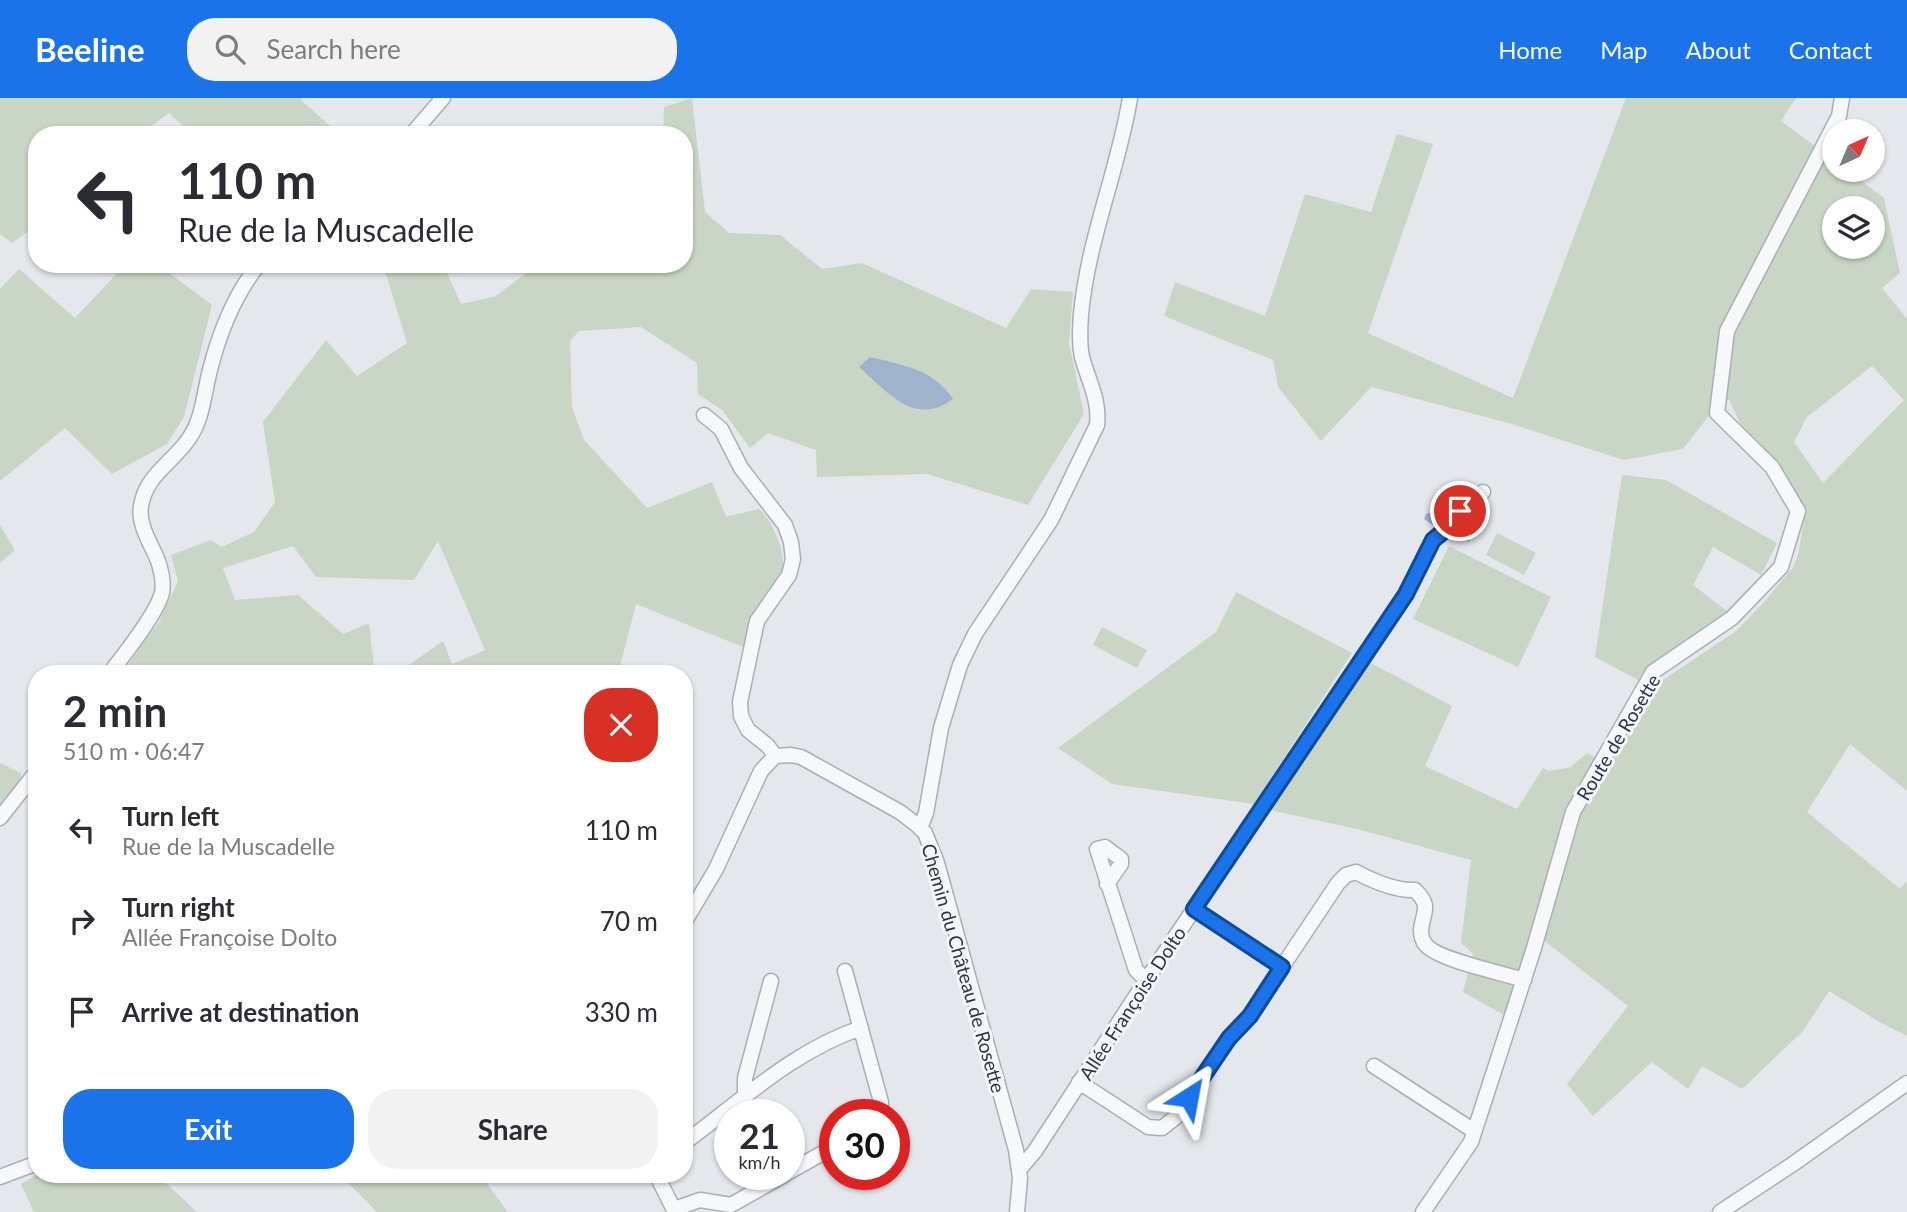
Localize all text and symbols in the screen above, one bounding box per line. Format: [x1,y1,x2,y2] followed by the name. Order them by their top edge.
[187,18,677,81] search box
[35,29,145,69] text: Beeline
[211,30,249,68] icon: search
[267,33,401,65] text: Search here
[1498,35,1562,64] text: Home
[1600,35,1648,64] text: Map
[1686,35,1751,64] text: About
[1789,35,1872,64] text: Contact
[1822,119,1885,182] north arrow
[1822,119,1885,259] map controls
[178,151,316,209] text: 110 m
[63,154,154,245] icon: left
[1822,196,1885,259] button: layers
[178,210,474,249] text: Rue de la Muscadelle
[1430,481,1490,541] pin
[1441,492,1479,530] icon: arrive
[1571,670,1665,804] street label: Route de Rosette
[63,686,167,736] text: 2 min
[584,688,658,762] button: close
[63,737,205,765] text: 510 m · 06:47
[122,800,219,832] text: Turn left
[63,811,101,849] icon: left
[585,814,658,846] text: 110 m
[122,832,335,860] text: Rue de la Muscadelle
[917,841,1011,1095] street label: Chemin du Château de Rosette
[122,891,235,923] text: Turn right
[63,902,101,940] icon: right
[600,905,658,937] text: 70 m
[1074,922,1190,1084] street label: Allée Françoise Dolto
[122,923,337,951] text: Allée Françoise Dolto
[63,993,101,1031] icon: arrive
[122,996,359,1028] text: Arrive at destination
[585,996,658,1028] text: 330 m
[1152,1060,1226,1134] position arrow
[63,1089,354,1169] button: Exit
[368,1089,658,1169] button: Share
[819,1099,910,1190] speed limit sign: 30
[739,1114,780,1156] text: 21
[738,1151,781,1173] text: km/h

